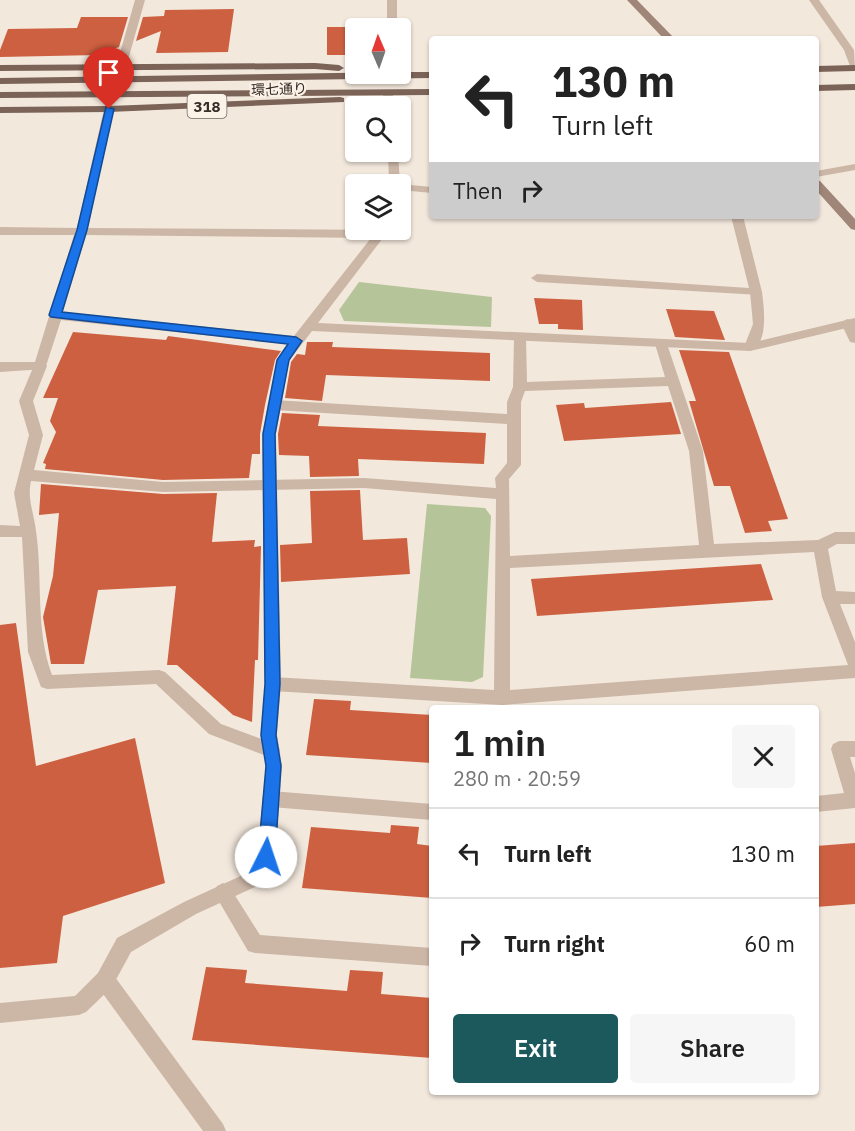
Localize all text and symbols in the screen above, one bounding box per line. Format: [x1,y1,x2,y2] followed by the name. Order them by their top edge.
[345,18,411,84] north arrow
[345,18,411,240] map controls
[83,47,134,109] pin
[552,54,675,109] text: 130 m
[92,56,125,89] icon: arrive
[453,60,531,138] icon: left
[251,79,307,99] street label: 環七通り
[188,94,226,118] road number: 318
[345,96,411,162] button: search
[552,107,653,142] text: Turn left
[345,174,411,240] button: layers
[515,174,548,207] icon: right
[453,176,503,205] text: Then
[453,719,546,766] text: 1 min
[732,725,795,788] button: close
[453,765,581,792] text: 280 m · 20:59
[234,825,298,889] position arrow
[453,837,486,870] icon: left
[504,839,592,868] text: Turn left
[731,839,795,868] text: 130 m
[453,927,486,960] icon: right
[504,929,605,958] text: Turn right
[744,929,795,958] text: 60 m
[453,1014,618,1083] button: Exit
[630,1014,795,1083] button: Share

